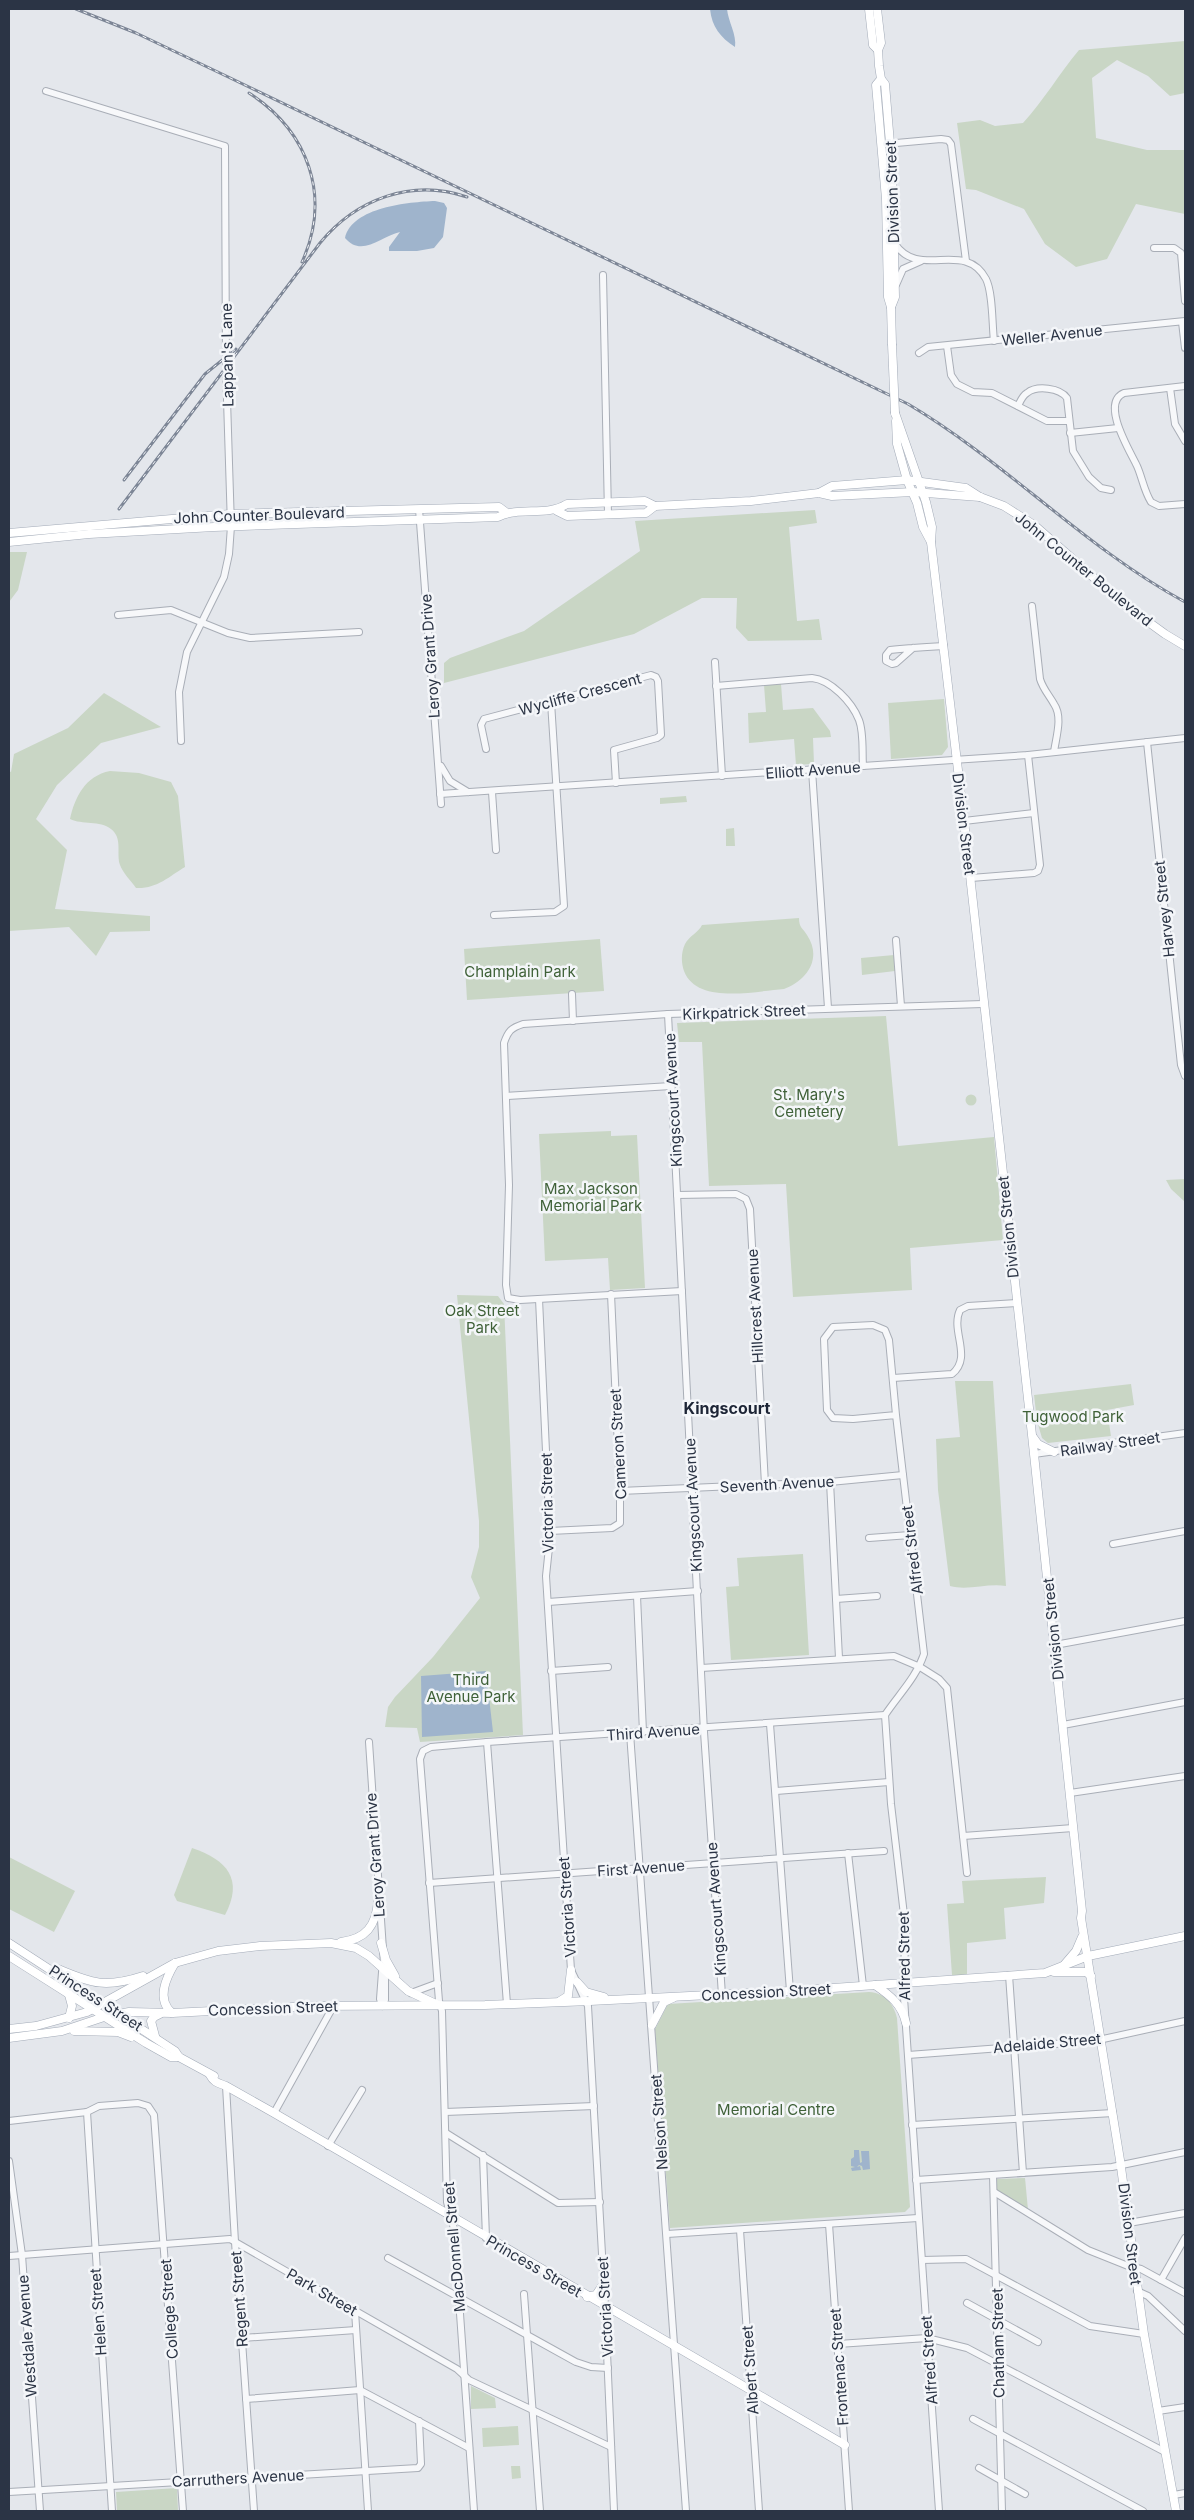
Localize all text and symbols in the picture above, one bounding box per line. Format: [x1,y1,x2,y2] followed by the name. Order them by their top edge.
[881,140,903,244] street label: Division Street
[217,303,237,407] street label: Lappan's Lane
[1001,320,1103,350] street label: Weller Avenue
[173,503,345,527] street label: John Counter Boulevard
[1011,508,1157,630] street label: John Counter Boulevard
[416,593,444,719] street label: Leroy Grant Drive
[517,669,643,719] street label: Wycliffe Crescent
[765,757,861,783] street label: Elliott Avenue
[948,772,980,876] street label: Division Street
[1149,860,1179,958] street label: Harvey Street
[464,962,576,981] park label: Champlain Park
[682,1000,806,1024] street label: Kirkpatrick Street
[660,1033,686,1167] street label: Kingscourt Avenue
[773,1085,845,1121] park label: St. Mary's Cemetery
[993,1175,1023,1279] street label: Division Street
[540,1179,643,1215] park label: Max Jackson Memorial Park
[743,1248,767,1364] street label: Hillcrest Avenue
[445,1301,519,1337] park label: Oak Street Park
[606,1388,630,1500] street label: Cameron Street
[684,1398,771,1418] district label: Kingscourt
[1022,1407,1125,1426] park label: Tugwood Park
[1059,1428,1161,1460] street label: Railway Street
[680,1438,706,1572] street label: Kingscourt Avenue
[537,1452,557,1554] street label: Victoria Street
[719,1472,835,1496] street label: Seventh Avenue
[897,1504,927,1596] street label: Alfred Street
[1038,1577,1068,1681] street label: Division Street
[426,1670,516,1706] park label: Third Avenue Park
[606,1719,700,1745] street label: Third Avenue
[361,1792,389,1918] street label: Leroy Grant Drive
[702,1841,730,1977] street label: Kingscourt Avenue
[597,1855,685,1881] street label: First Avenue
[554,1856,580,1958] street label: Victoria Street
[894,1911,914,2001] street label: Alfred Street
[46,1961,146,2035] street label: Princess Street
[701,1979,831,2005] street label: Concession Street
[208,1996,338,2020] street label: Concession Street
[992,2029,1102,2057] street label: Adelaide Street
[646,2073,672,2171] street label: Nelson Street
[717,2100,835,2119] park label: Memorial Centre
[439,2181,469,2313] street label: MacDonnell Street
[1114,2182,1146,2286] street label: Division Street
[483,2231,585,2301] street label: Princess Street
[226,2250,252,2348] street label: Regent Street
[593,2256,617,2358] street label: Victoria Street
[156,2258,182,2360] street label: College Street
[283,2264,361,2320] street label: Park Street
[85,2268,111,2356] street label: Helen Street
[13,2274,41,2398] street label: Westdale Avenue
[988,2288,1008,2398] street label: Chatham Street
[825,2308,853,2426] street label: Frontenac Street
[916,2315,942,2405] street label: Alfred Street
[737,2325,763,2415] street label: Albert Street
[171,2465,305,2491] street label: Carruthers Avenue

